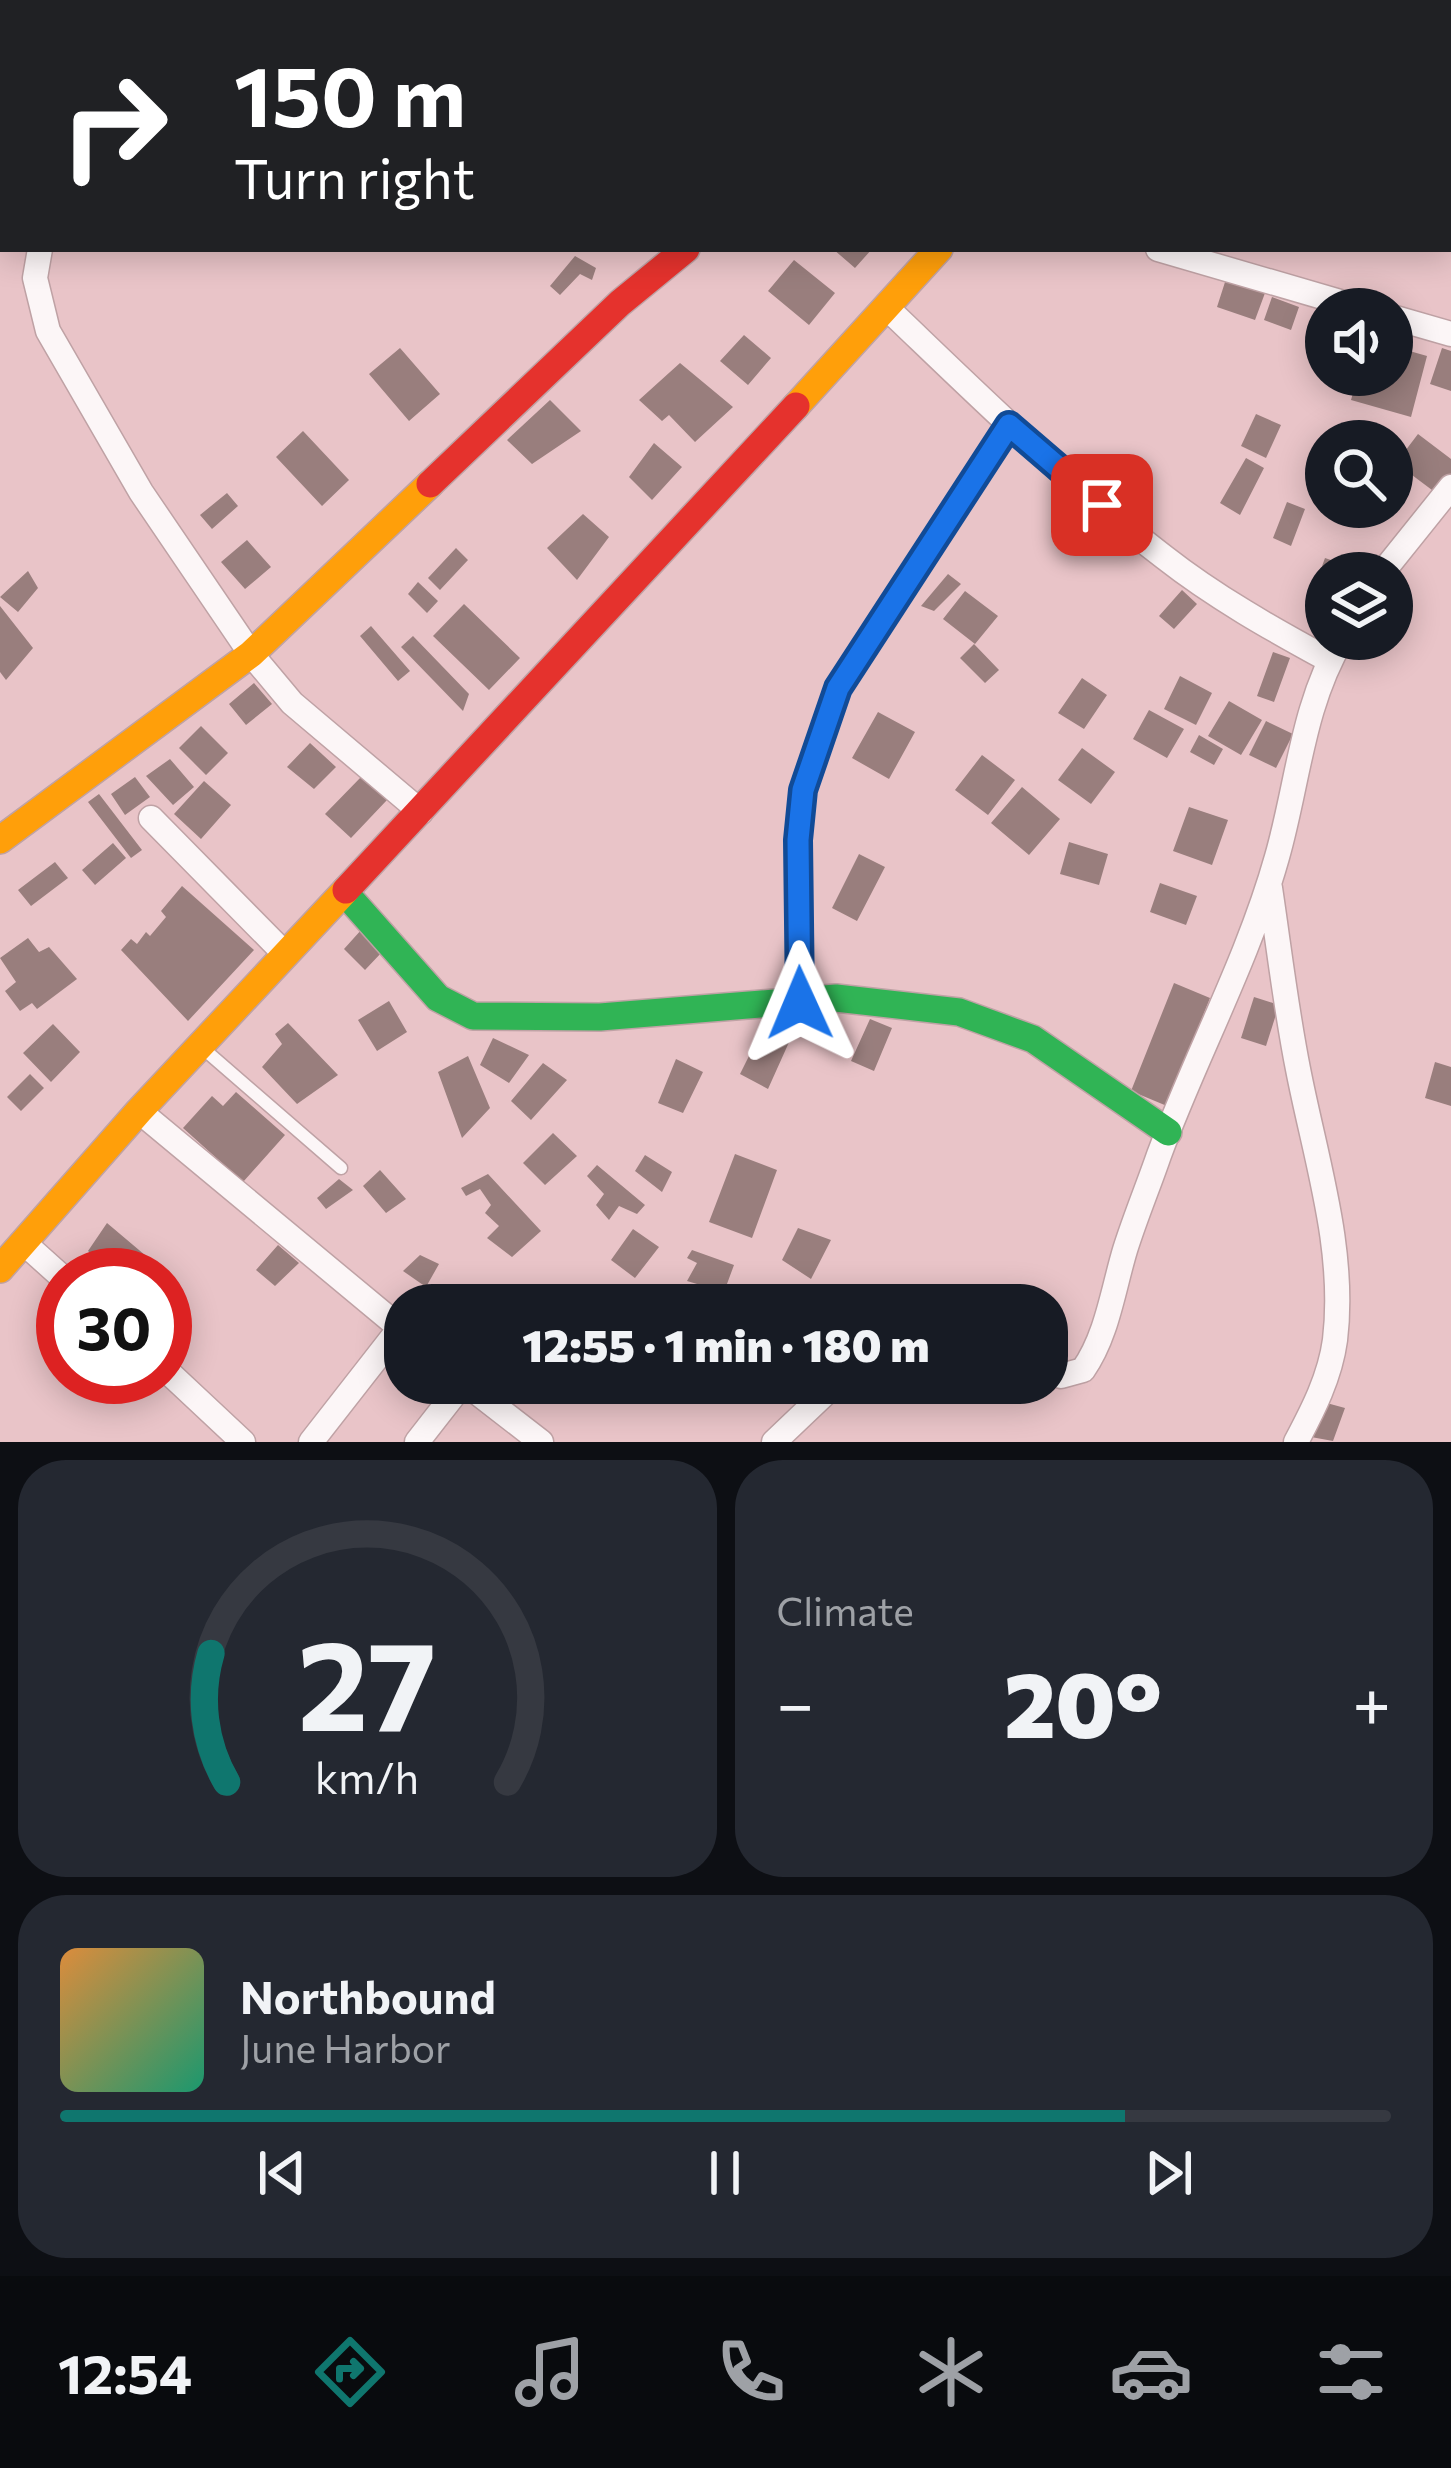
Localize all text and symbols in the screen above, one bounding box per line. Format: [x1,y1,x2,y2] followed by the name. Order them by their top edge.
[234,42,466,144] text: 150 m
[36,48,192,204] icon: right
[234,144,475,210] text: Turn right
[1305,288,1413,660] map controls
[1305,288,1413,396] button: sound
[1305,420,1413,528] button: search
[1051,454,1153,556] pin
[1069,472,1135,538] icon: arrive
[1305,552,1413,660] button: layers
[737,940,863,1066] position arrow
[36,1248,192,1404] speed limit sign: 30
[522,1316,930,1371] text: 12:55 · 1 min · 180 m
[777,1586,914,1634] text: Climate
[298,1604,437,1757] text: 27
[1004,1646,1162,1757] text: 20°
[777,1661,814,1742] text: −
[1352,1661,1391,1742] text: +
[315,1749,419,1802] text: km/h
[240,1968,496,2023] text: Northbound
[240,2023,451,2071] text: June Harbor
[249,2140,315,2206] icon: previous
[692,2140,758,2206] icon: pause
[1136,2140,1202,2206] icon: next
[308,2330,392,2414] icon: directions
[508,2330,592,2414] icon: music
[709,2330,793,2414] icon: phone
[909,2330,993,2414] icon: climate
[1109,2330,1193,2414] icon: car
[1309,2330,1393,2414] icon: filters
[58,2339,192,2405] text: 12:54

